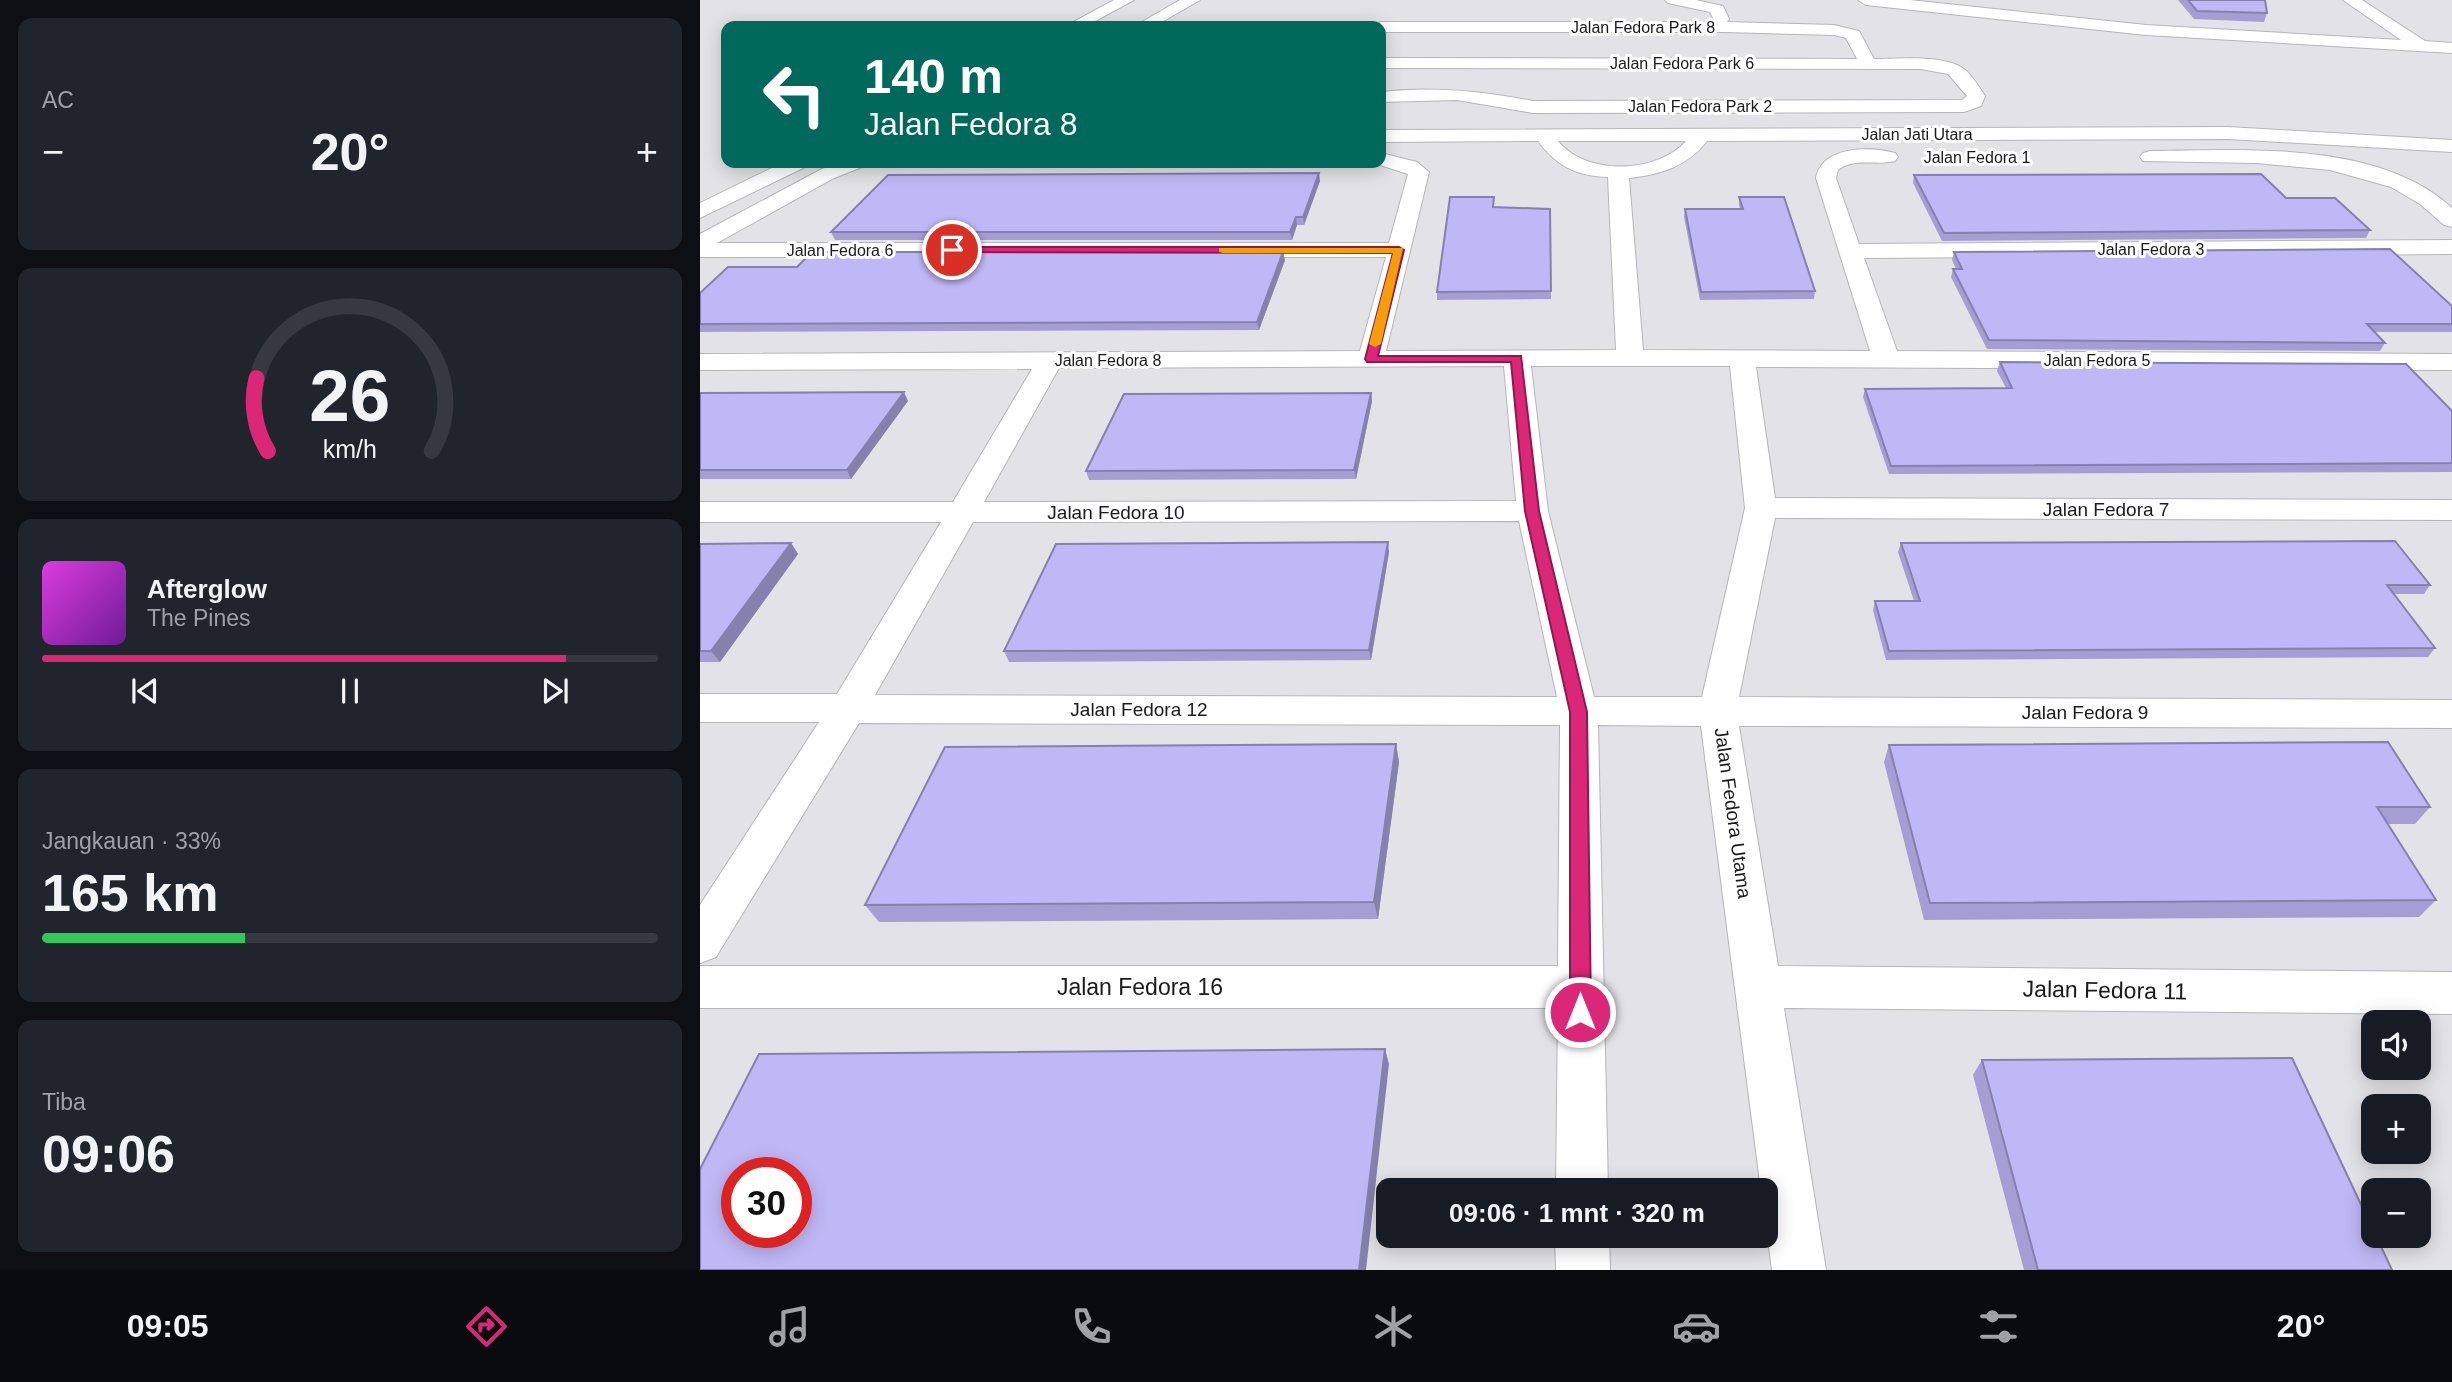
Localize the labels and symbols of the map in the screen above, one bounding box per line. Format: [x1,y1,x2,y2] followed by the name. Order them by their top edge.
[1571,19,1715,36] street label: Jalan Fedora Park 8
[1610,55,1754,72] street label: Jalan Fedora Park 6
[1628,98,1772,115] street label: Jalan Fedora Park 2
[1861,126,1973,143] street label: Jalan Jati Utara
[1924,149,2030,166] street label: Jalan Fedora 1
[922,220,982,280] pin
[2098,241,2204,258] street label: Jalan Fedora 3
[787,242,893,259] street label: Jalan Fedora 6
[1055,352,1161,369] street label: Jalan Fedora 8
[2044,352,2150,369] street label: Jalan Fedora 5
[2043,499,2169,520] street label: Jalan Fedora 7
[1047,502,1185,523] street label: Jalan Fedora 10
[1070,699,1208,720] street label: Jalan Fedora 12
[2022,702,2148,723] street label: Jalan Fedora 9
[1711,726,1755,900] street label: Jalan Fedora Utama
[1057,974,1223,1000] street label: Jalan Fedora 16
[1543,975,1617,1049] position arrow
[2023,976,2187,1004] street label: Jalan Fedora 11
[721,1157,812,1248] speed limit sign: 30

